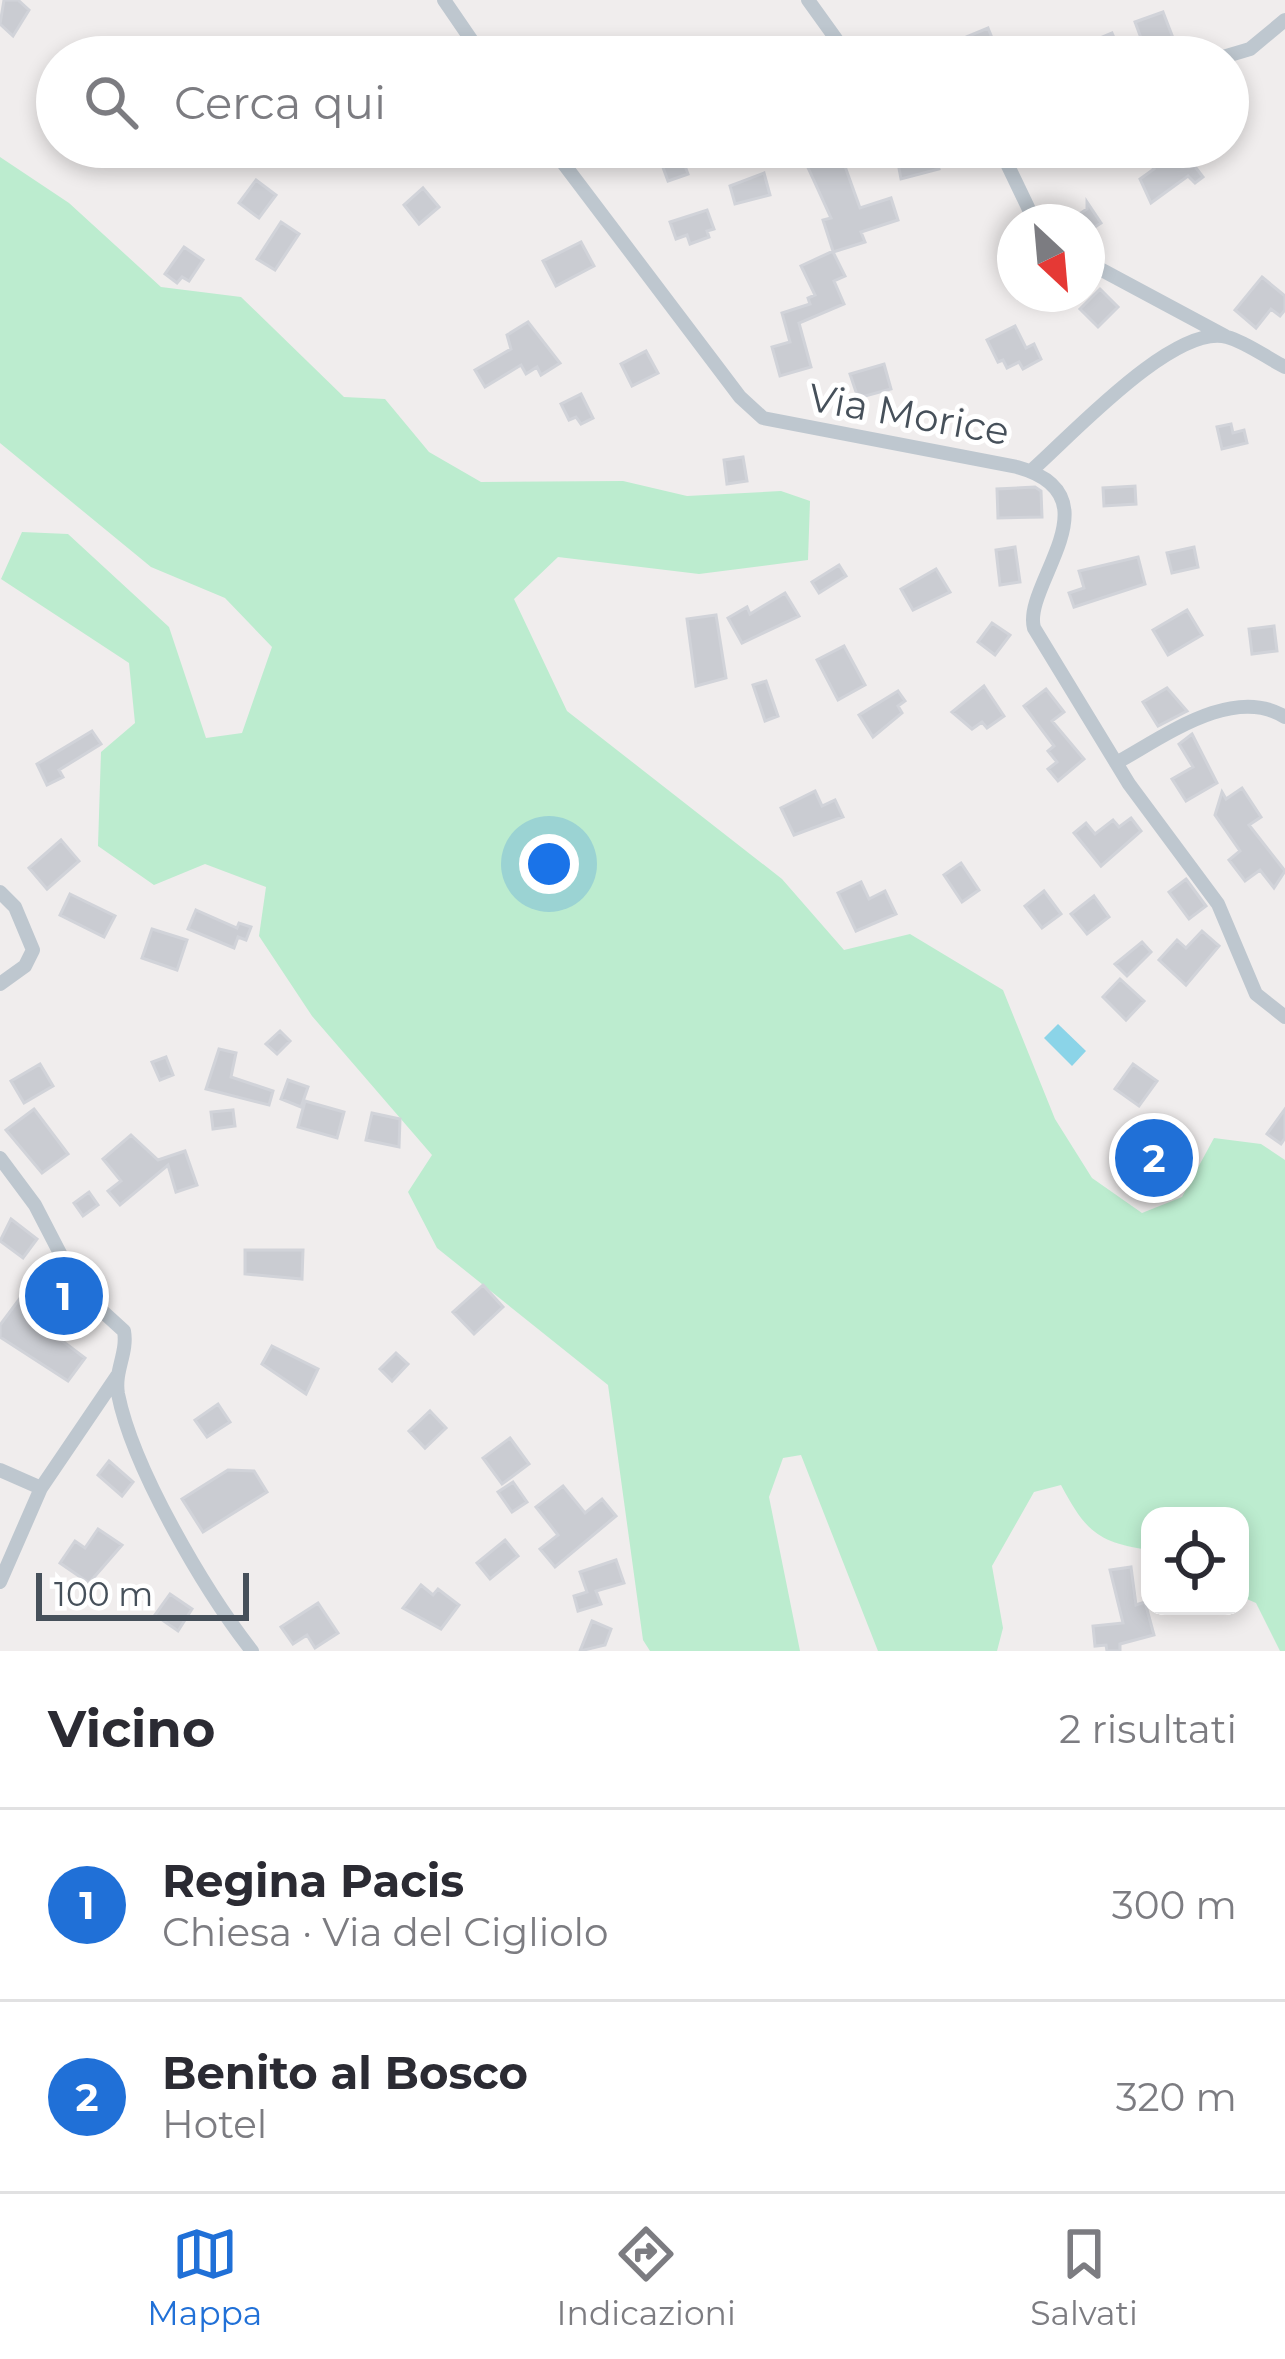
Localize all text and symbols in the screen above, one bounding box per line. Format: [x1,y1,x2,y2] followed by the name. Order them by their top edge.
[36,36,1249,168] search box
[78,69,144,135] icon: search
[174,75,386,130] text: Cerca qui
[997,204,1105,312] north arrow
[805,373,1013,455] street label: Via Morice
[519,834,579,894] your location
[1115,1113,1193,1203] pin: 2
[25,1251,103,1341] pin: 1
[1141,1507,1249,1615] map controls
[1141,1507,1249,1615] button: locate
[36,1567,249,1620] scale bar
[54,1574,153,1614] text: 100 m
[48,1698,215,1760] text: Vicino
[1059,1705,1237,1753] text: 2 risultati
[162,1853,464,1908] text: Regina Pacis
[79,1881,95,1929] text: 1
[1112,1881,1237,1929] text: 300 m
[162,1908,609,1956] text: Chiesa · Via del Cigliolo
[162,2045,528,2100] text: Benito al Bosco
[75,2073,99,2121] text: 2
[1116,2073,1237,2121] text: 320 m
[162,2100,267,2148] text: Hotel
[147,2221,262,2333] tab: Mappa
[557,2221,736,2333] tab: Indicazioni
[1030,2221,1138,2333] tab: Salvati

